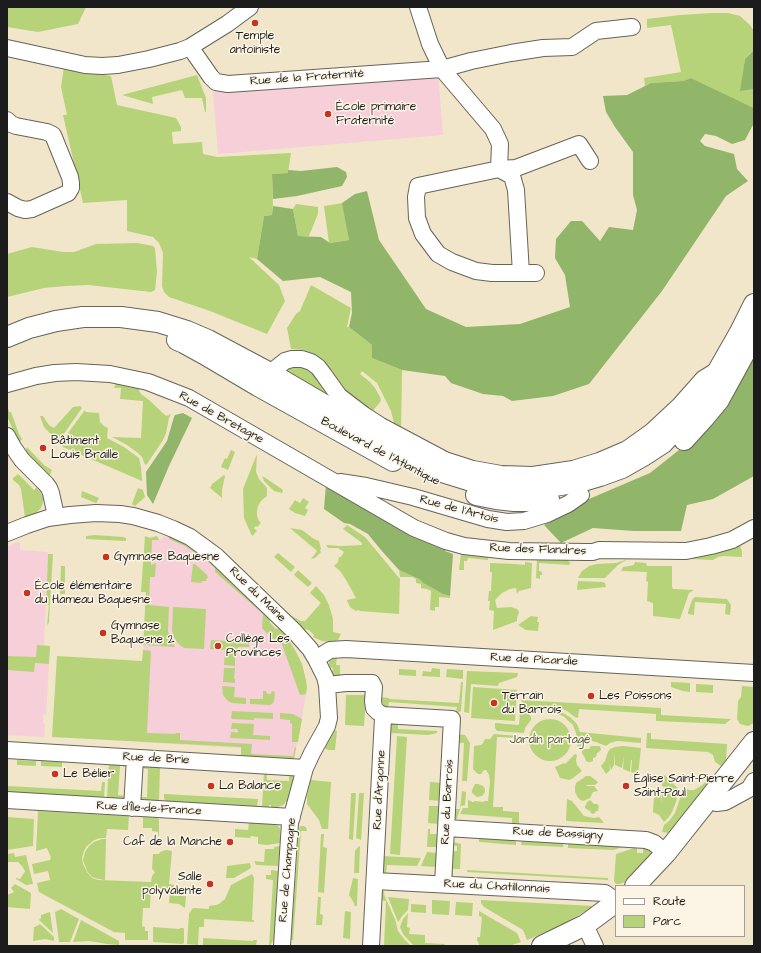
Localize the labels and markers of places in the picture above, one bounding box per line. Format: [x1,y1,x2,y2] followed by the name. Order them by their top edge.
[250,18,260,28] marker: Temple antoiniste
[230,29,280,57] place label: Temple antoiniste
[336,100,416,128] place label: École primaire Fraternité
[323,109,333,119] marker: École primaire Fraternité
[51,434,118,462] place label: Bâtiment Louis Braille
[38,443,48,453] marker: Bâtiment Louis Braille
[114,550,220,564] place label: Gymnase Baquesne
[101,552,111,562] marker: Gymnase Baquesne
[35,579,150,607] place label: École élémentaire du Hameau Baquesne
[22,588,32,598] marker: École élémentaire du Hameau Baquesne
[111,619,175,647] place label: Gymnase Baquesne 2
[98,628,108,638] marker: Gymnase Baquesne 2
[226,632,290,660] place label: Collège Les Provinces
[213,641,223,651] marker: Collège Les Provinces
[502,689,562,717] place label: Terrain du Barrois
[599,689,672,703] place label: Les Poissons
[586,691,596,701] marker: Les Poissons
[489,698,499,708] marker: Terrain du Barrois
[63,767,114,781] place label: Le Bélier
[50,769,60,779] marker: Le Bélier
[634,772,734,800] place label: Église Saint-Pierre Saint-Paul
[219,779,281,793] place label: La Balance
[206,781,216,791] marker: La Balance
[621,781,631,791] marker: Église Saint-Pierre Saint-Paul
[123,835,222,849] place label: Caf de la Manche
[225,837,235,847] marker: Caf de la Manche
[142,870,202,898] place label: Salle polyvalente
[205,879,215,889] marker: Salle polyvalente

